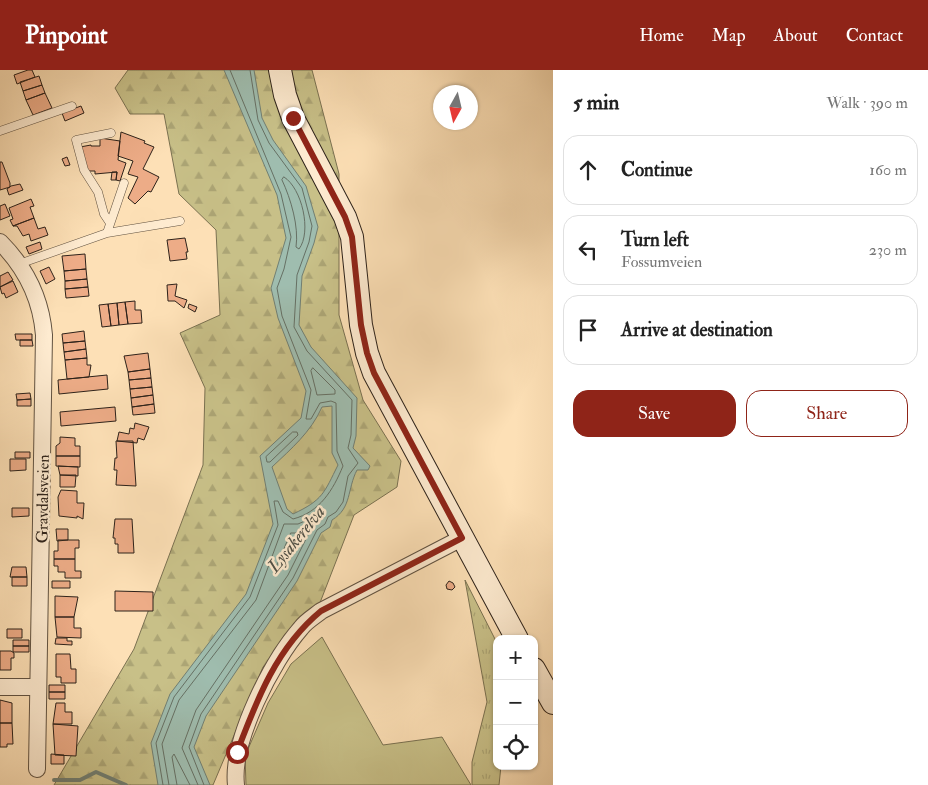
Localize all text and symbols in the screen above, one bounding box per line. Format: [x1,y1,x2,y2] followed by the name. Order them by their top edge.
[25,20,108,51] text: Pinpoint
[639,24,684,47] text: Home
[712,24,746,47] text: Map
[774,24,818,47] text: About
[846,24,903,47] text: Contact
[433,85,478,130] north arrow
[573,89,619,116] text: 5 min
[827,93,908,113] text: Walk · 390 m
[282,107,305,130] route end
[574,156,602,184] icon: ahead
[621,158,692,182] text: Continue
[869,160,907,180] text: 160 m
[621,228,689,252] text: Turn left
[574,236,602,264] icon: left
[869,240,907,260] text: 230 m
[621,252,702,272] text: Fossumveien
[574,316,602,344] icon: arrive
[621,318,773,342] text: Arrive at destination
[573,390,736,437] button: Save
[746,390,908,437] button: Share
[32,454,54,544] street label: Gravdalsveien
[262,501,330,578] water label: Lysakerelva
[493,635,538,770] map controls
[493,635,538,680] button: +
[493,680,538,725] button: −
[493,725,538,770] button: locate
[226,741,249,764] route start

